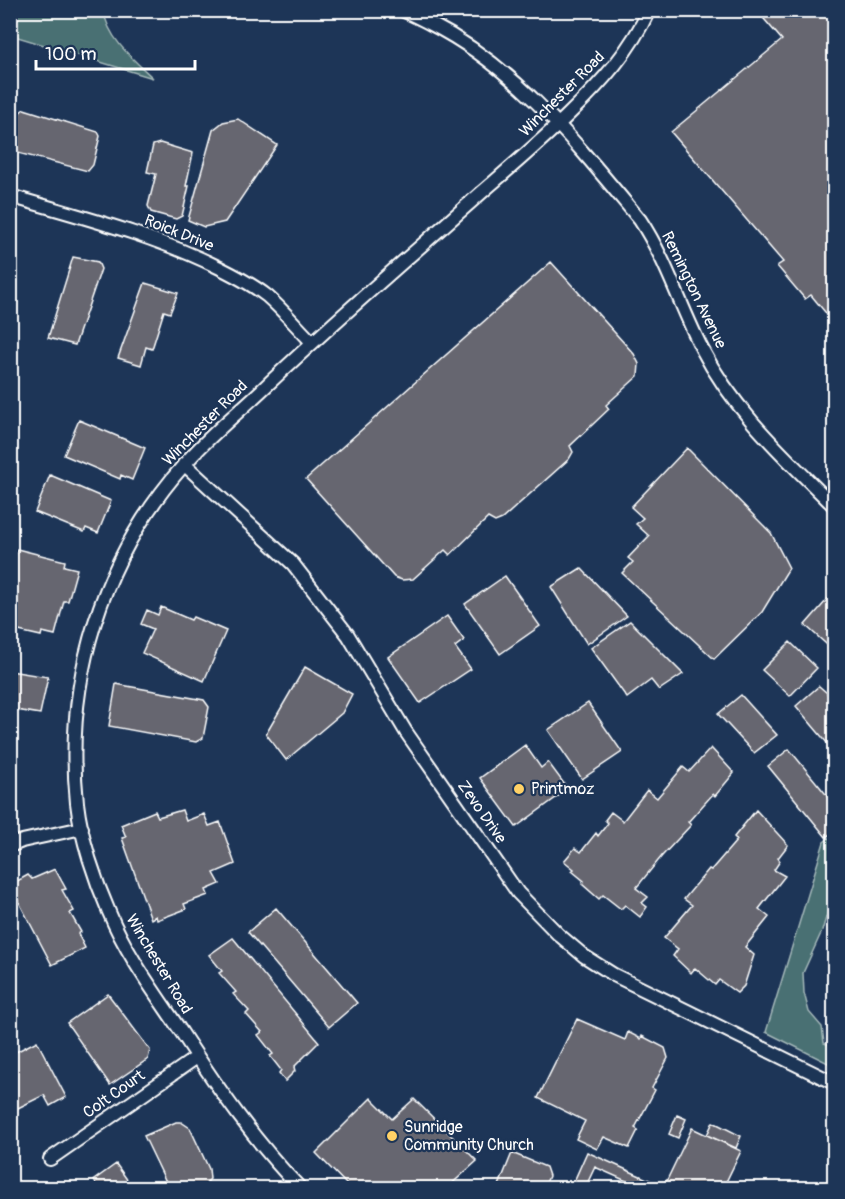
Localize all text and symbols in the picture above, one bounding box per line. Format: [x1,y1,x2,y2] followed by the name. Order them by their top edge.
[36,33,195,71] scale bar
[45,43,97,66] text: 100 m
[515,47,609,141] street label: Winchester Road
[141,210,217,256] street label: Roick Drive
[657,228,731,352] street label: Remington Avenue
[158,376,252,470] street label: Winchester Road
[453,777,511,847] street label: Zevo Drive
[531,779,594,799] place label: Printmoz
[512,782,526,796] marker: Printmoz
[121,911,197,1017] street label: Winchester Road
[79,1065,149,1123] street label: Colt Court
[404,1117,534,1155] place label: Sunridge Community Church
[385,1129,399,1143] marker: Sunridge Community Church

